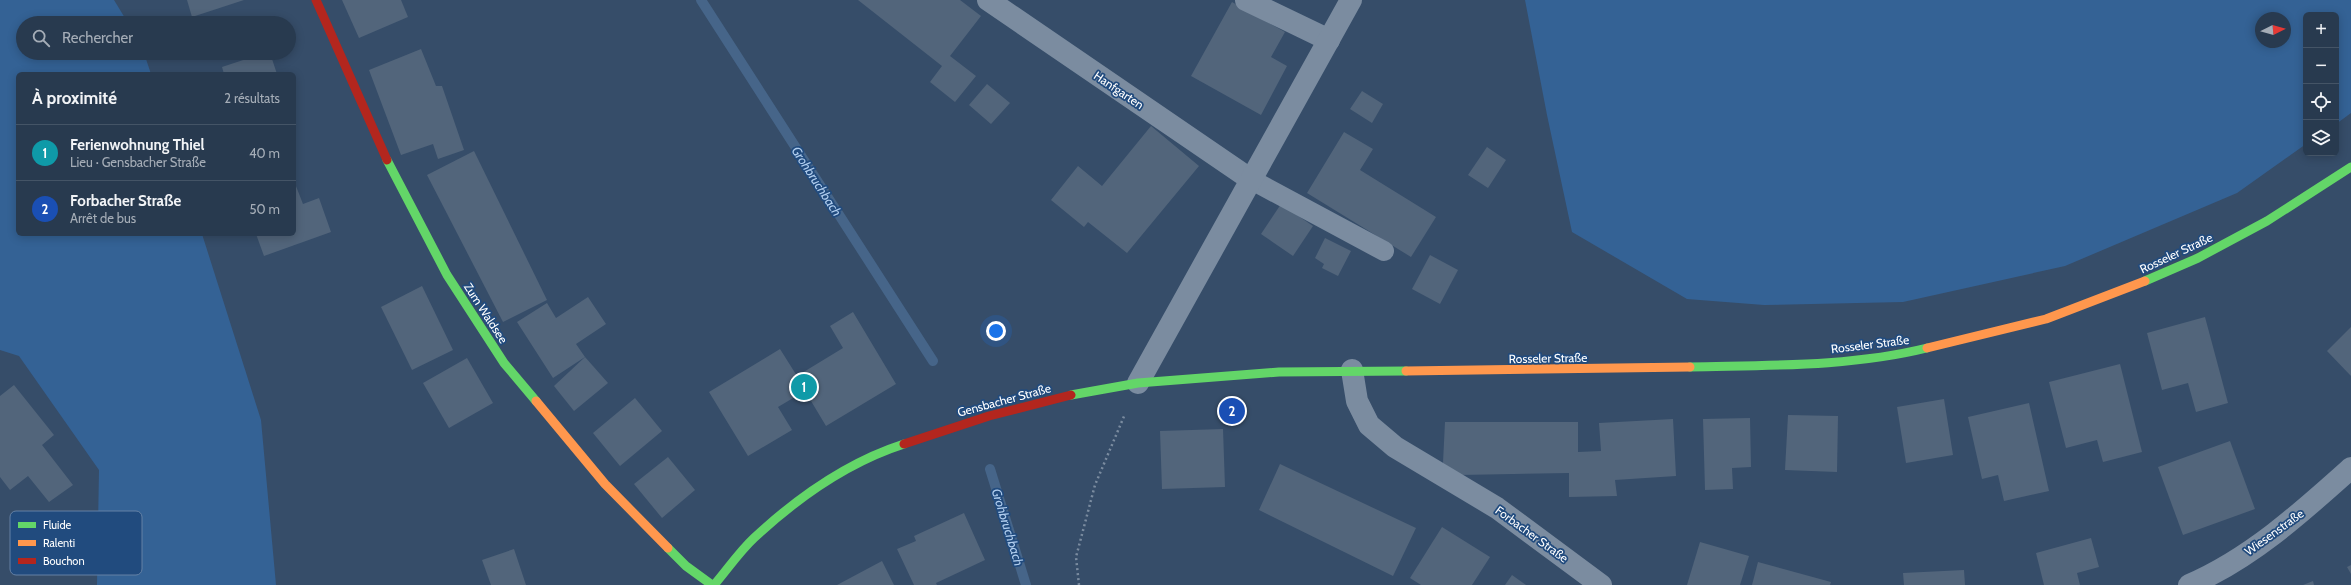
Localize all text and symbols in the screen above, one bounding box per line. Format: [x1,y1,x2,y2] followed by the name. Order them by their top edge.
[2255,12,2291,48] north arrow
[2303,12,2339,156] map controls
[2303,12,2339,48] button: +
[16,16,296,60] search box
[30,27,52,49] icon: search
[62,29,133,47] text: Rechercher
[2303,48,2339,84] button: −
[1091,68,1147,112] street label: Hanfgarten
[2303,84,2339,120] button: locate
[32,88,117,108] text: À proximité
[224,90,280,106] text: 2 résultats
[2303,120,2339,156] button: layers
[70,136,205,154] text: Ferienwohnung Thiel
[788,143,846,219] water label: Grohbruchbach
[43,145,47,161] text: 1
[249,145,280,161] text: 40 m
[70,154,206,170] text: Lieu · Gensbacher Straße
[70,192,181,210] text: Forbacher Straße
[42,201,48,217] text: 2
[250,201,280,217] text: 50 m
[70,210,136,226] text: Arrêt de bus
[2137,230,2215,276] street label: Rosseler Straße
[461,280,511,346] street label: Zum Waldsee
[986,321,1006,341] your location
[1830,332,1910,356] street label: Rosseler Straße
[1509,350,1587,366] street label: Rosseler Straße
[791,372,817,402] pin: 1
[956,380,1052,420] street label: Gensbacher Straße
[1219,396,1245,426] pin: 2
[989,486,1027,568] water label: Grohbruchbach
[1493,503,1571,565] street label: Forbacher Straße
[2242,506,2306,558] street label: Wiesenstraße
[10,511,142,575] legend
[43,518,72,532] text: Fluide
[43,536,75,550] text: Ralenti
[43,554,85,568] text: Bouchon

